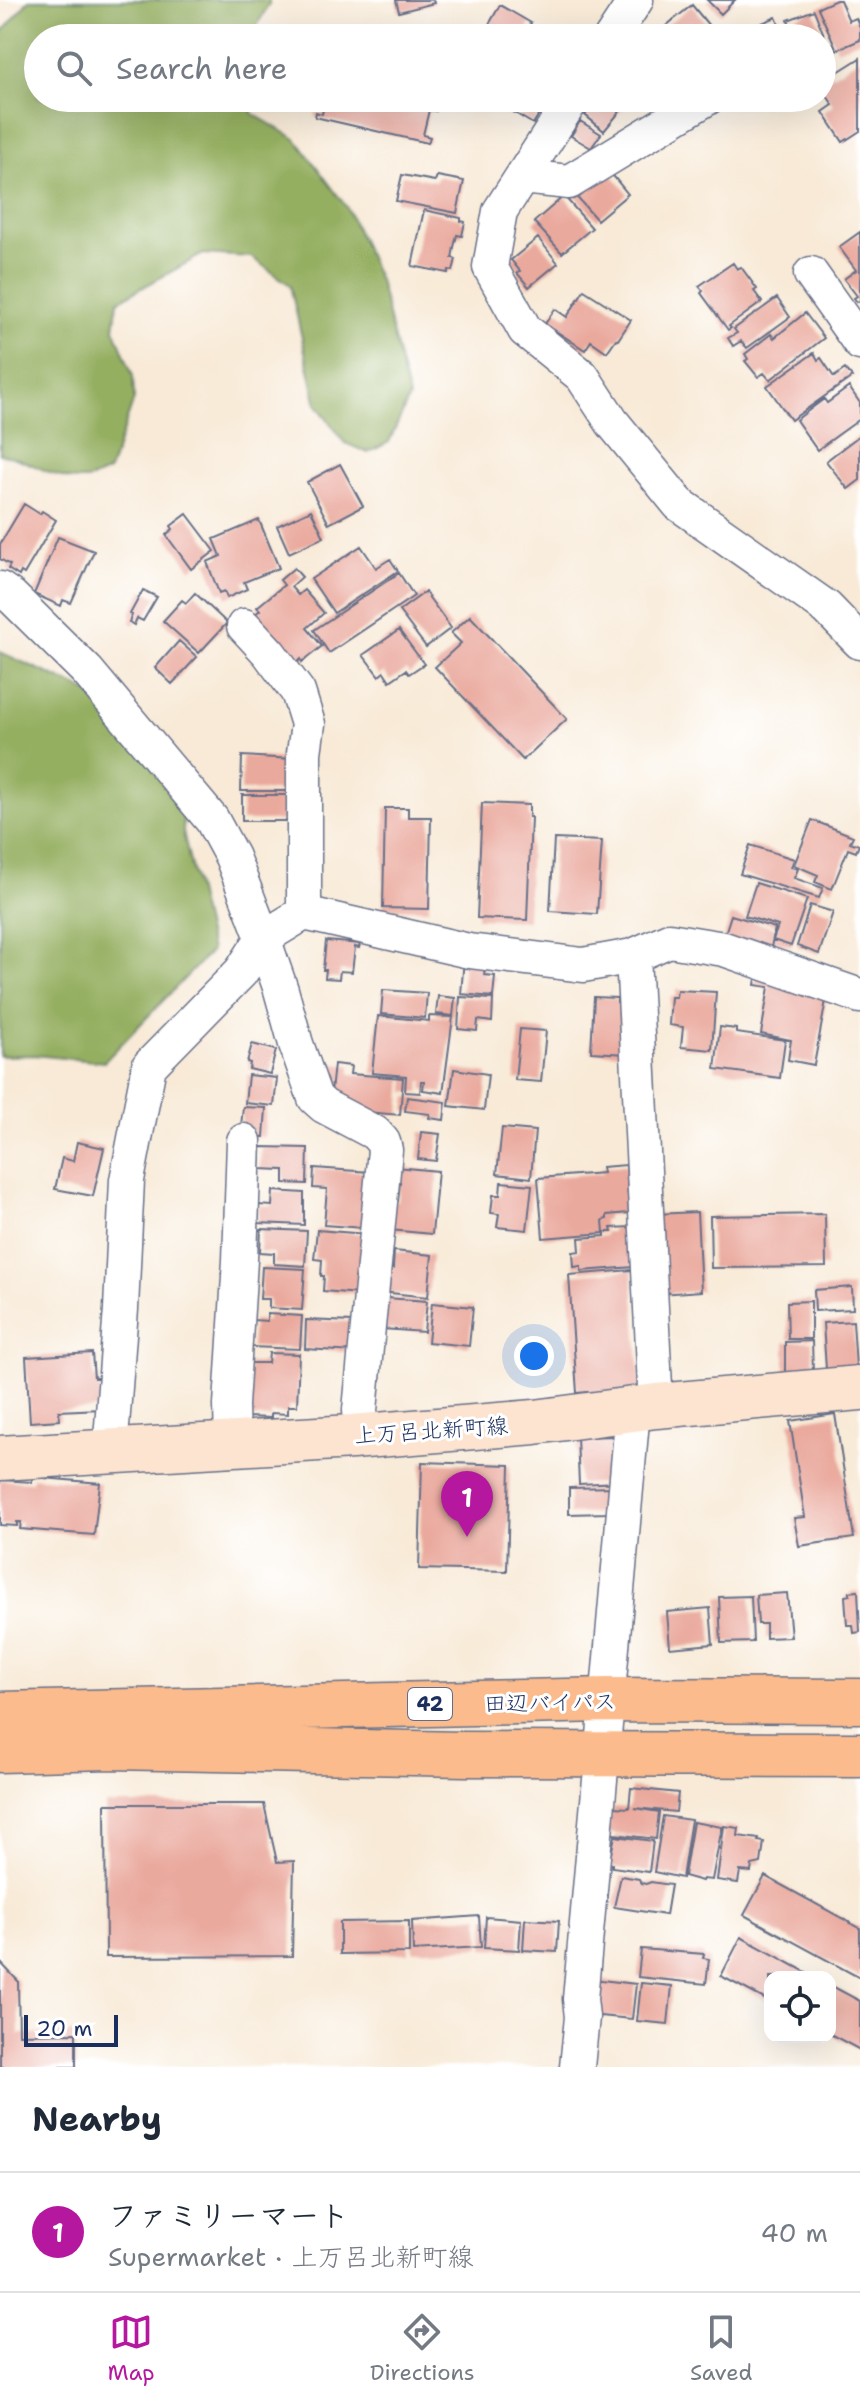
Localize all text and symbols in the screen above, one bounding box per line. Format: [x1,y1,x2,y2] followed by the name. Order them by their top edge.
[24,24,836,112] search box
[52,46,96,90] icon: search
[116,48,287,89] text: Search here
[514,1336,554,1376] your location
[353,1411,509,1450] street label: 上万呂北新町線
[441,1471,493,1537] pin: 1
[484,1687,616,1718] street label: 田辺バイパス
[408,1688,452,1720] road number: 42
[764,1971,836,2043] map controls
[764,1971,836,2043] button: locate
[24,2011,118,2047] scale bar
[36,2014,93,2043] text: 20 m
[32,2096,162,2142] text: Nearby
[108,2195,349,2236] text: ファミリーマート
[52,2215,64,2250] text: 1
[761,2215,828,2250] text: 40 m
[108,2239,473,2274] text: Supermarket · 上万呂北新町線
[108,2310,155,2387] tab: Map
[370,2310,475,2387] tab: Directions
[690,2310,752,2387] tab: Saved

